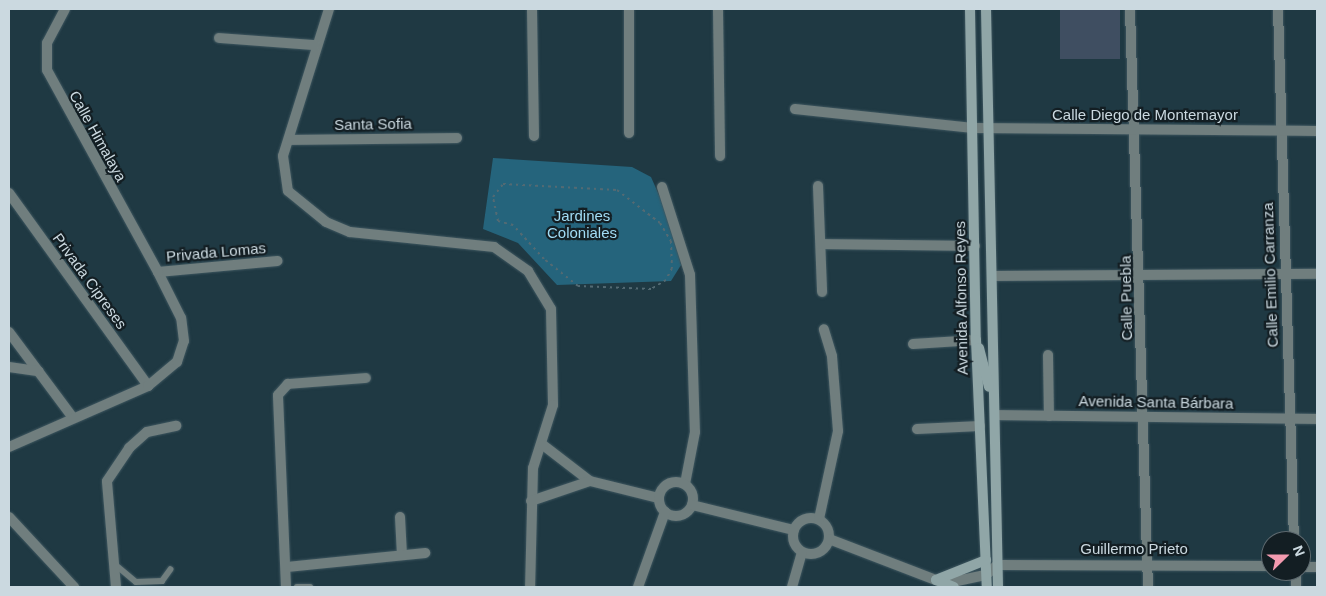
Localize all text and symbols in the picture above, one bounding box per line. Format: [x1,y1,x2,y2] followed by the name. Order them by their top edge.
[66,88,130,184] street label: Calle Himalaya
[1052,106,1238,124] street label: Calle Diego de Montemayor
[334,114,412,134] street label: Santa Sofia
[1258,202,1282,348] street label: Calle Emilio Carranza
[547,206,617,241] park label: Jardines Coloniales
[951,220,971,376] street label: Avenida Alfonso Reyes
[49,230,131,332] street label: Privada Cipreses
[165,239,267,265] street label: Privada Lomas
[1116,255,1136,341] street label: Calle Puebla
[1078,392,1234,412] street label: Avenida Santa Bárbara
[1261,531,1311,581] north arrow
[1080,540,1188,558] street label: Guillermo Prieto
[1290,543,1308,558] text: N

